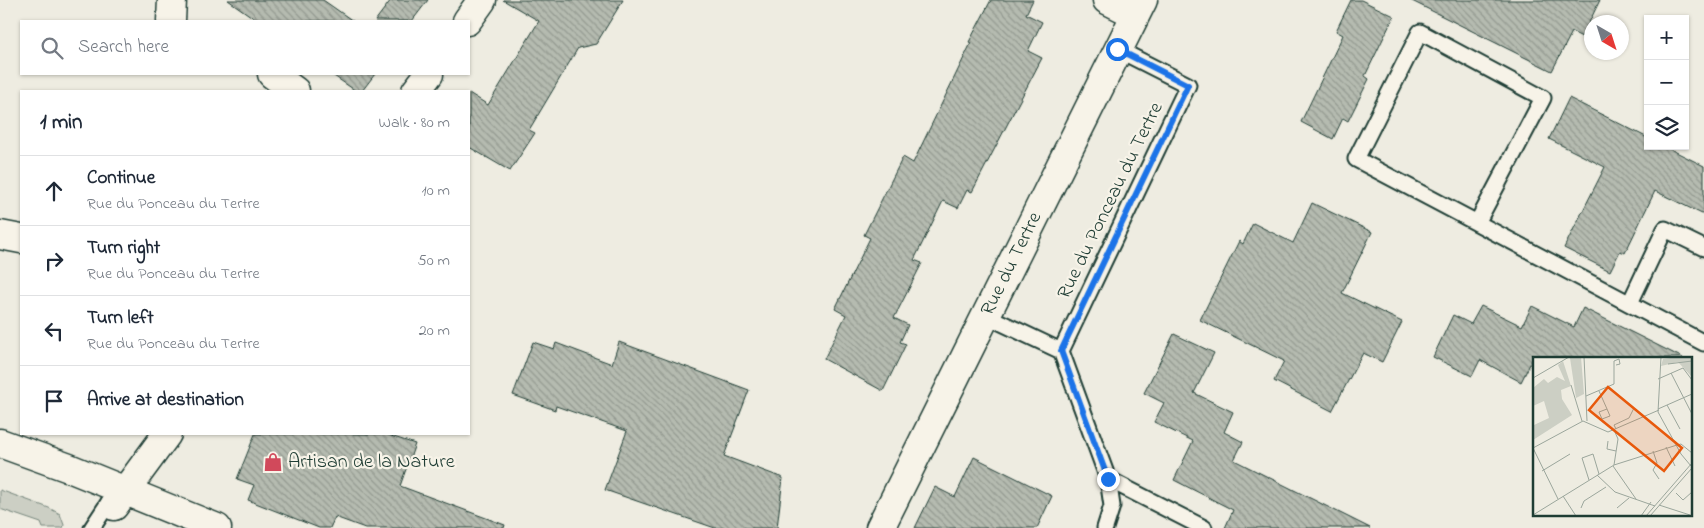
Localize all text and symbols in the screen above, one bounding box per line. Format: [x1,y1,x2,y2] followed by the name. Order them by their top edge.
[1584,15,1629,60] north arrow
[1644,15,1689,150] map controls
[1644,15,1689,60] button: +
[20,20,470,75] search box
[38,34,66,62] icon: search
[78,34,169,61] text: Search here
[1106,38,1129,61] route start
[1644,60,1689,105] button: −
[1051,98,1171,304] street label: Rue du Ponceau du Tertre
[1644,105,1689,150] button: layers
[40,108,82,138] text: 1 min
[379,111,450,135] text: Walk · 80 m
[87,165,155,192] text: Continue
[40,177,68,205] icon: ahead
[422,179,450,203] text: 10 m
[87,192,260,216] text: Rue du Ponceau du Tertre
[973,207,1050,321] street label: Rue du Tertre
[87,235,160,262] text: Turn right
[40,247,68,275] icon: right
[418,249,450,273] text: 50 m
[87,262,260,286] text: Rue du Ponceau du Tertre
[87,305,154,332] text: Turn left
[40,317,68,345] icon: left
[419,319,450,343] text: 20 m
[87,332,260,356] text: Rue du Ponceau du Tertre
[1533,357,1692,516] inset map
[40,387,68,415] icon: arrive
[87,387,244,414] text: Arrive at destination
[288,448,455,477] place label: Artisan de la Nature
[262,451,284,473] shop icon: Artisan de la Nature
[1097,468,1120,491] route end

